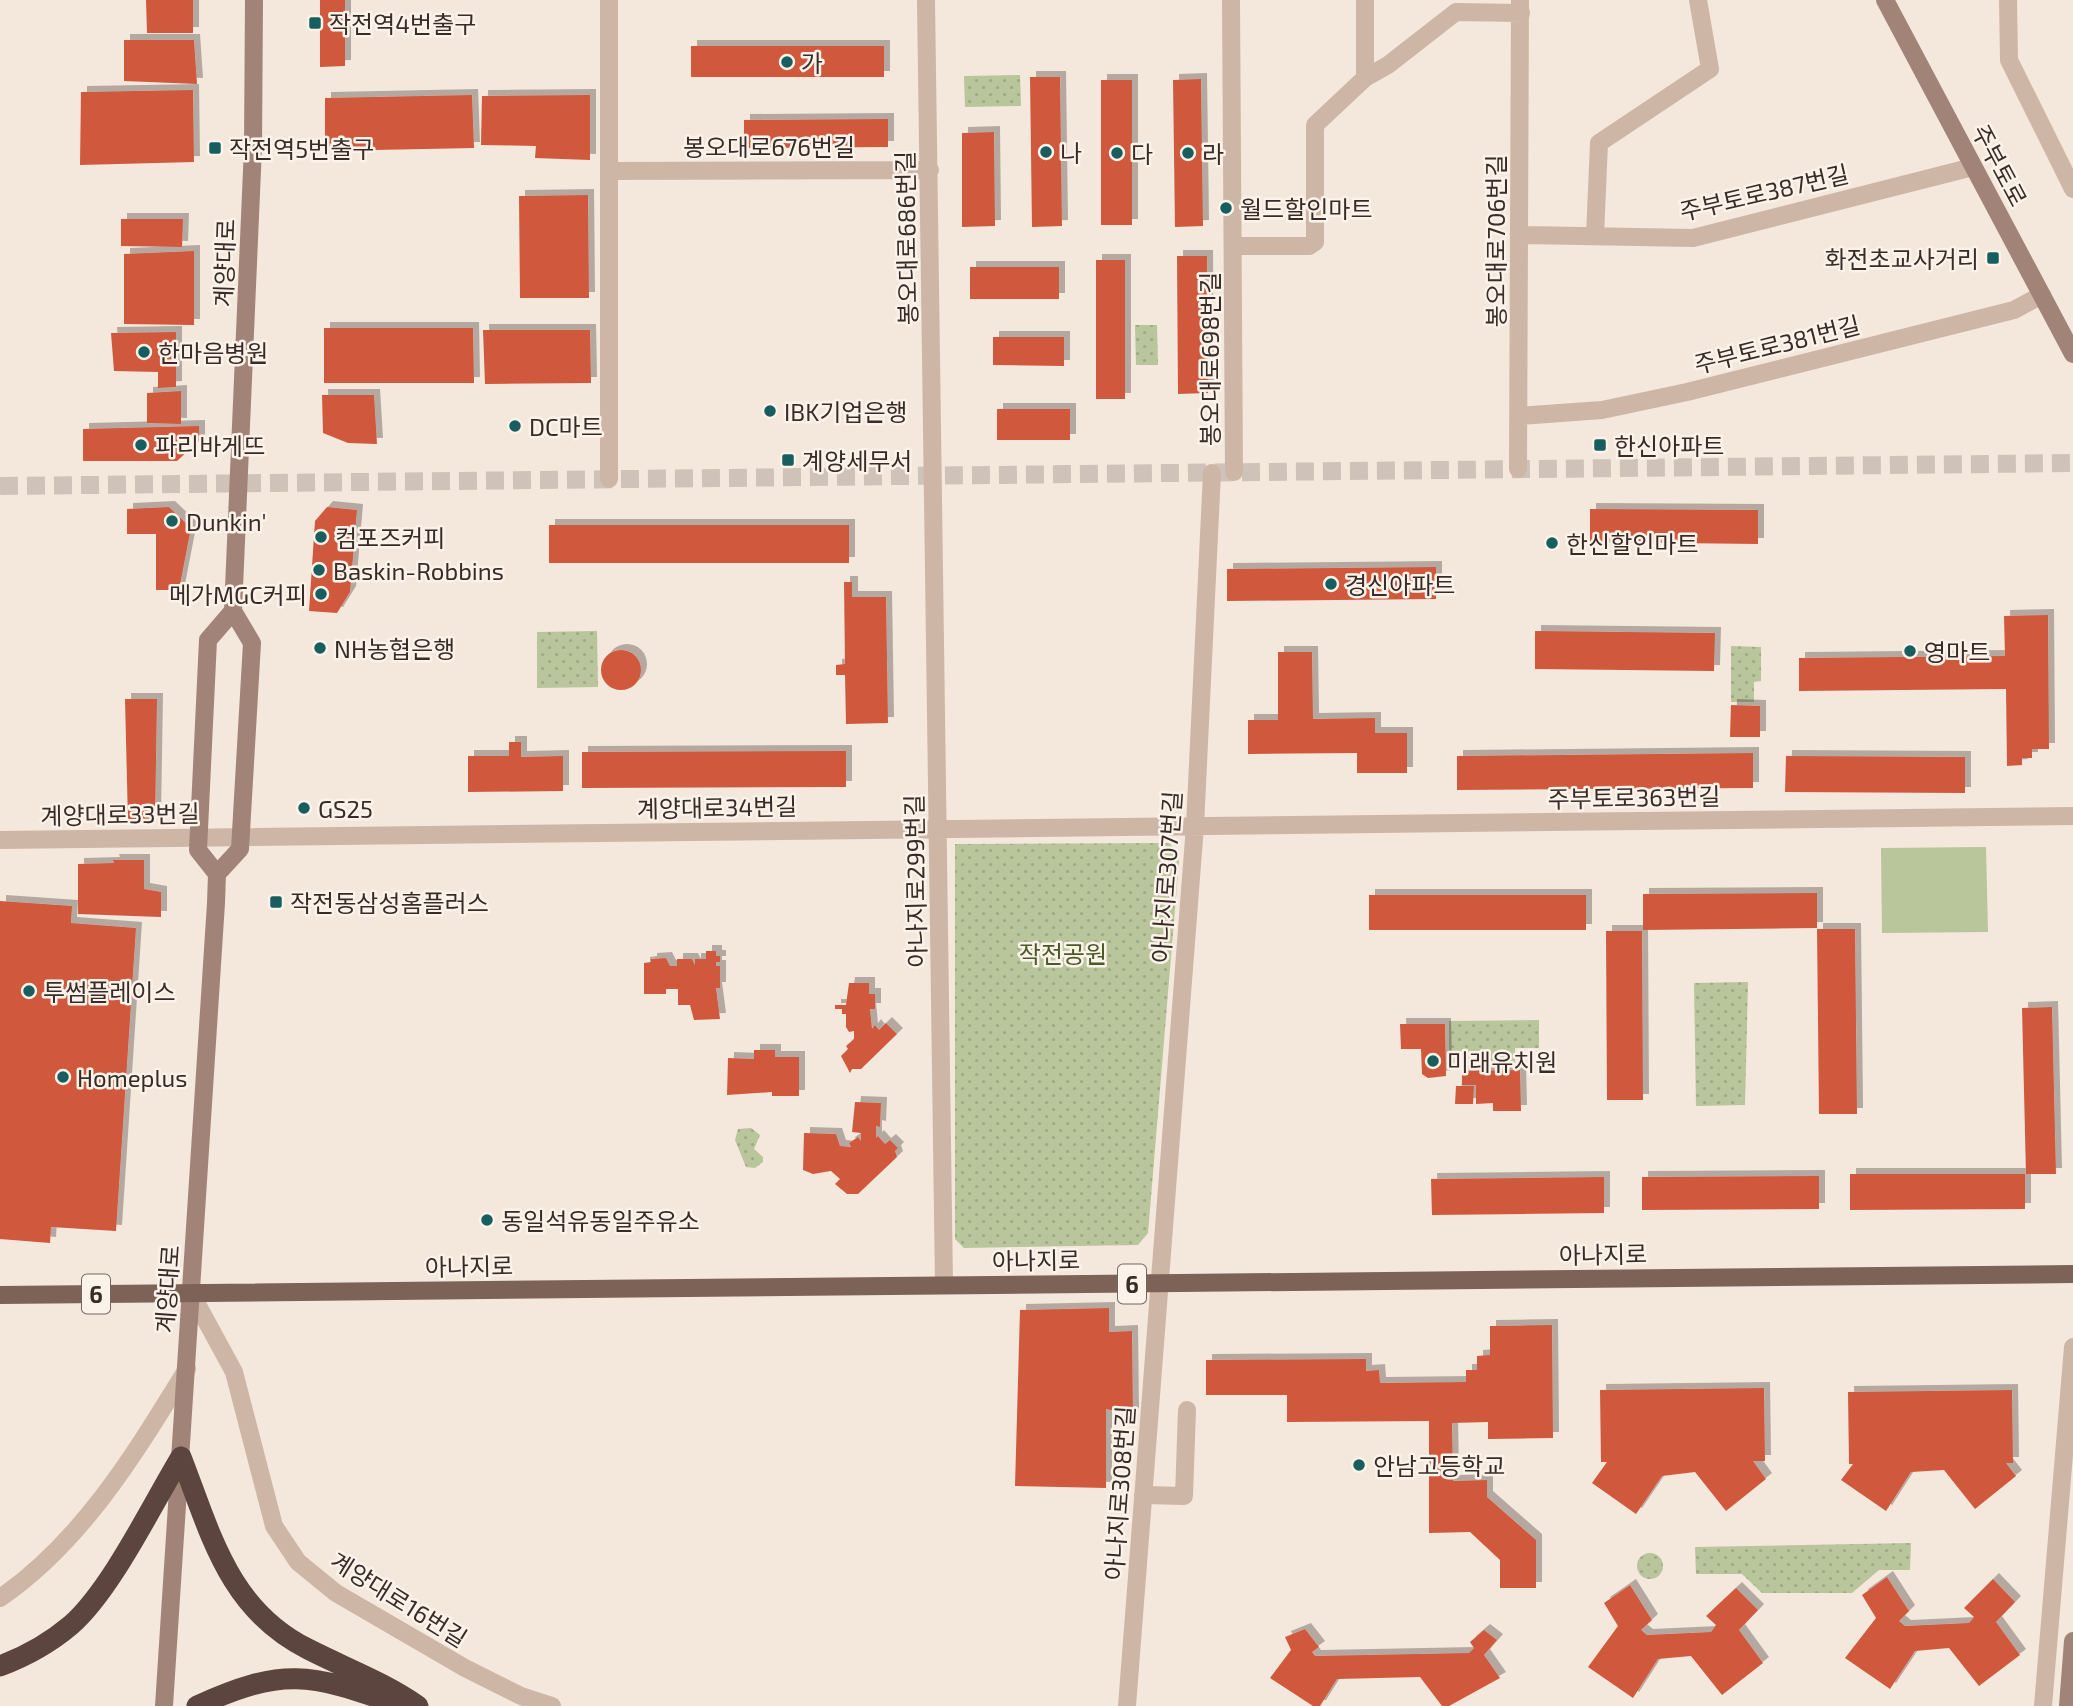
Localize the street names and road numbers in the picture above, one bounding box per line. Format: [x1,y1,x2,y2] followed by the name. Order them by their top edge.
[1966,119,2034,211] street label: 주부토로
[683,132,855,161] street label: 봉오대로676번길
[890,151,922,325] street label: 봉오대로686번길
[1481,155,1510,327] street label: 봉오대로706번길
[1677,158,1851,226] street label: 주부토로387번길
[208,218,240,308] street label: 계양대로
[1195,272,1224,446] street label: 봉오대로698번길
[1691,309,1863,379] street label: 주부토로381번길
[1547,781,1721,813] street label: 주부토로363번길
[1146,790,1186,964] street label: 아나지로307번길
[636,791,798,823] street label: 계양대로34번길
[899,794,931,968] street label: 아나지로299번길
[40,798,200,830] street label: 계양대로33번길
[1559,1239,1647,1269] street label: 아나지로
[149,1244,185,1334] street label: 계양대로
[992,1245,1080,1275] street label: 아나지로
[425,1251,513,1281] street label: 아나지로
[1118,1264,1146,1303] road number: 6
[82,1274,110,1314] road number: 6
[1098,1405,1140,1581] street label: 아나지로308번길
[325,1545,473,1653] street label: 계양대로16번길

